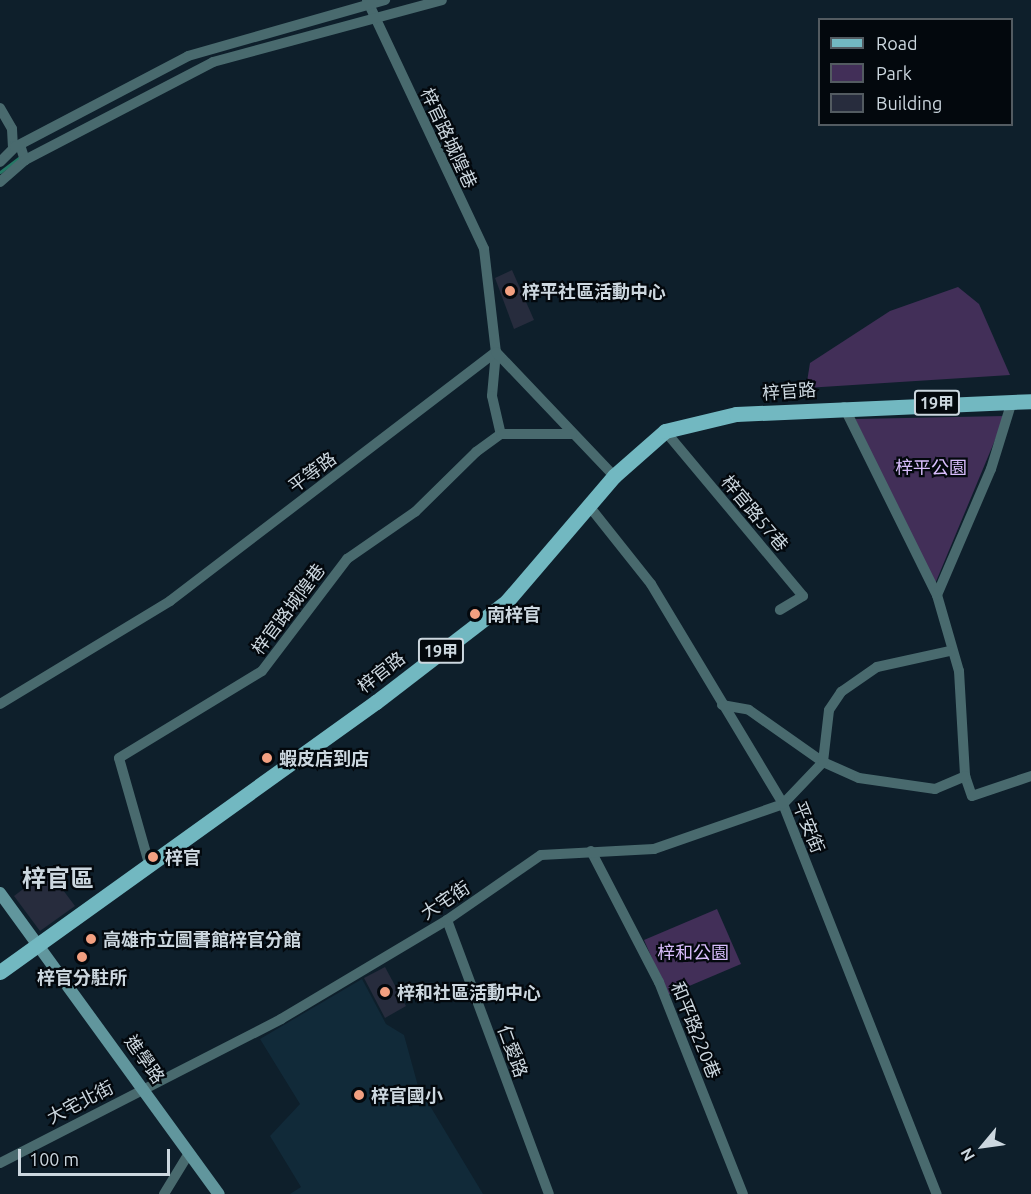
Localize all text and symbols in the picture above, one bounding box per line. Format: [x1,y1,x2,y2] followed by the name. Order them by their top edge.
[818,18,1013,126] legend
[876,33,918,53] text: Road
[876,63,912,83] text: Park
[416,84,482,192] street label: 梓官路城隍巷
[876,93,942,113] text: Building
[522,280,666,302] place label: 梓平社區活動中心
[503,284,517,298] marker: 梓平社區活動中心
[761,378,817,404] street label: 梓官路
[913,390,961,416] road number: 19甲
[284,447,340,497] street label: 平等路
[895,456,967,478] park label: 梓平公園
[717,471,793,555] street label: 梓官路57巷
[247,559,329,659] street label: 梓官路城隍巷
[487,603,541,625] place label: 南梓官
[468,607,482,621] marker: 南梓官
[417,638,465,664] road number: 19甲
[353,647,409,697] street label: 梓官路
[279,747,369,769] place label: 蝦皮店到店
[260,751,274,765] marker: 蝦皮店到店
[789,798,829,856] street label: 平安街
[165,846,201,868] place label: 梓官
[146,850,160,864] marker: 梓官
[22,865,94,893] district label: 梓官區
[416,876,474,924] street label: 大宅街
[103,928,301,950] place label: 高雄市立圖書館梓官分館
[84,932,98,946] marker: 高雄市立圖書館梓官分館
[657,941,729,963] park label: 梓和公園
[75,950,89,964] marker: 梓官分駐所
[37,966,127,988] place label: 梓官分駐所
[667,978,725,1082] street label: 和平路220巷
[397,981,541,1003] place label: 梓和社區活動中心
[378,985,392,999] marker: 梓和社區活動中心
[494,1022,532,1080] street label: 仁愛路
[121,1031,169,1087] street label: 進學路
[43,1076,117,1128] street label: 大宅北街
[371,1084,443,1106] place label: 梓官國小
[352,1088,366,1102] marker: 梓官國小
[953,1116,1013,1176] north arrow
[21,1137,172,1175] scale bar
[956,1145,978,1164] text: N
[29,1149,79,1169] text: 100 m

